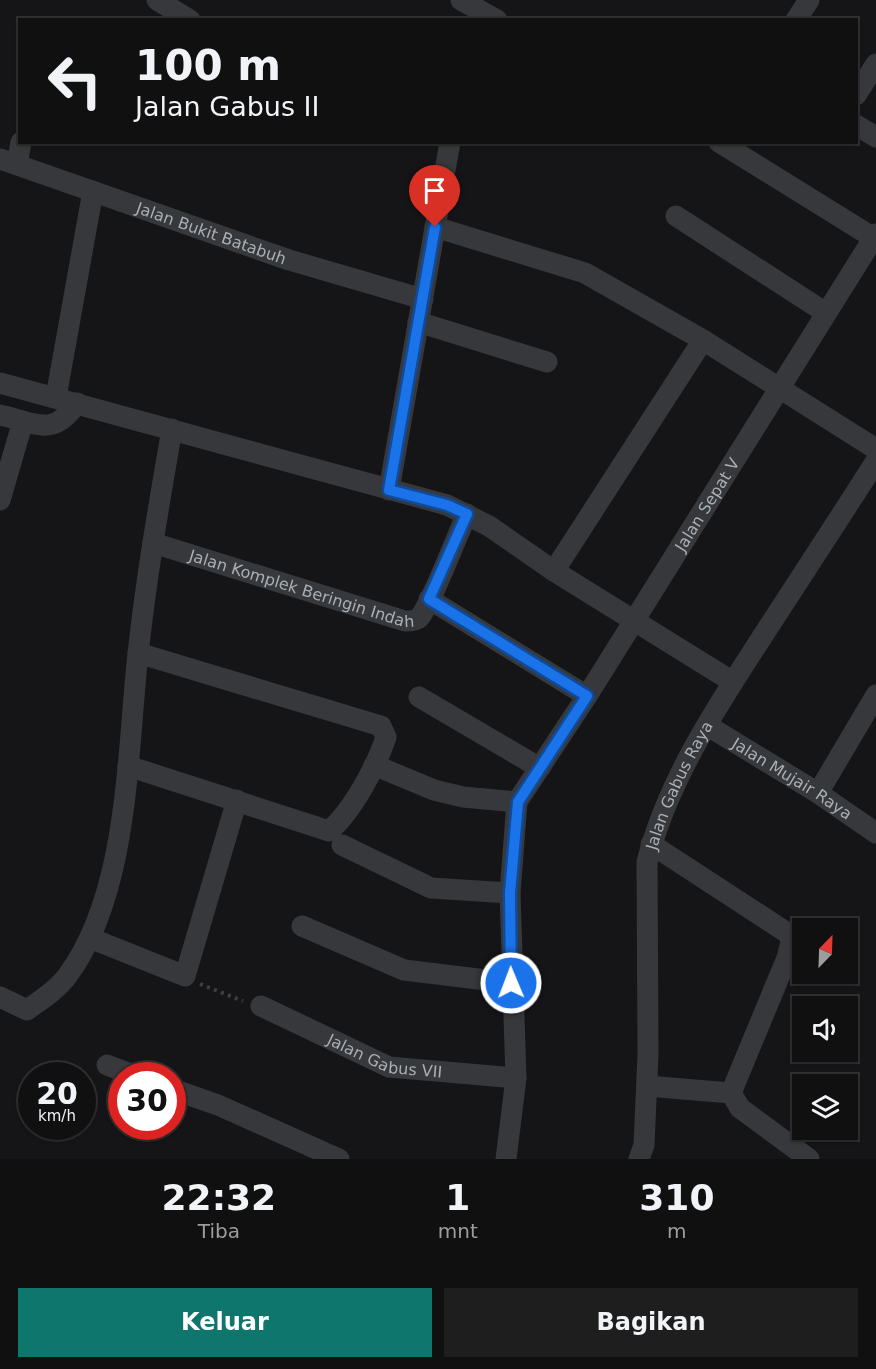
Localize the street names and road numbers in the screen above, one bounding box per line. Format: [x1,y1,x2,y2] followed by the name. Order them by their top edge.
[133,198,289,268] street label: Jalan Bukit Batabuh
[670,455,744,556] street label: Jalan Sepat V
[186,546,415,631] street label: Jalan Komplek Beringin Indah
[642,718,717,853] street label: Jalan Gabus Raya
[727,733,855,824] street label: Jalan Mujair Raya
[323,1030,443,1082] street label: Jalan Gabus VII

